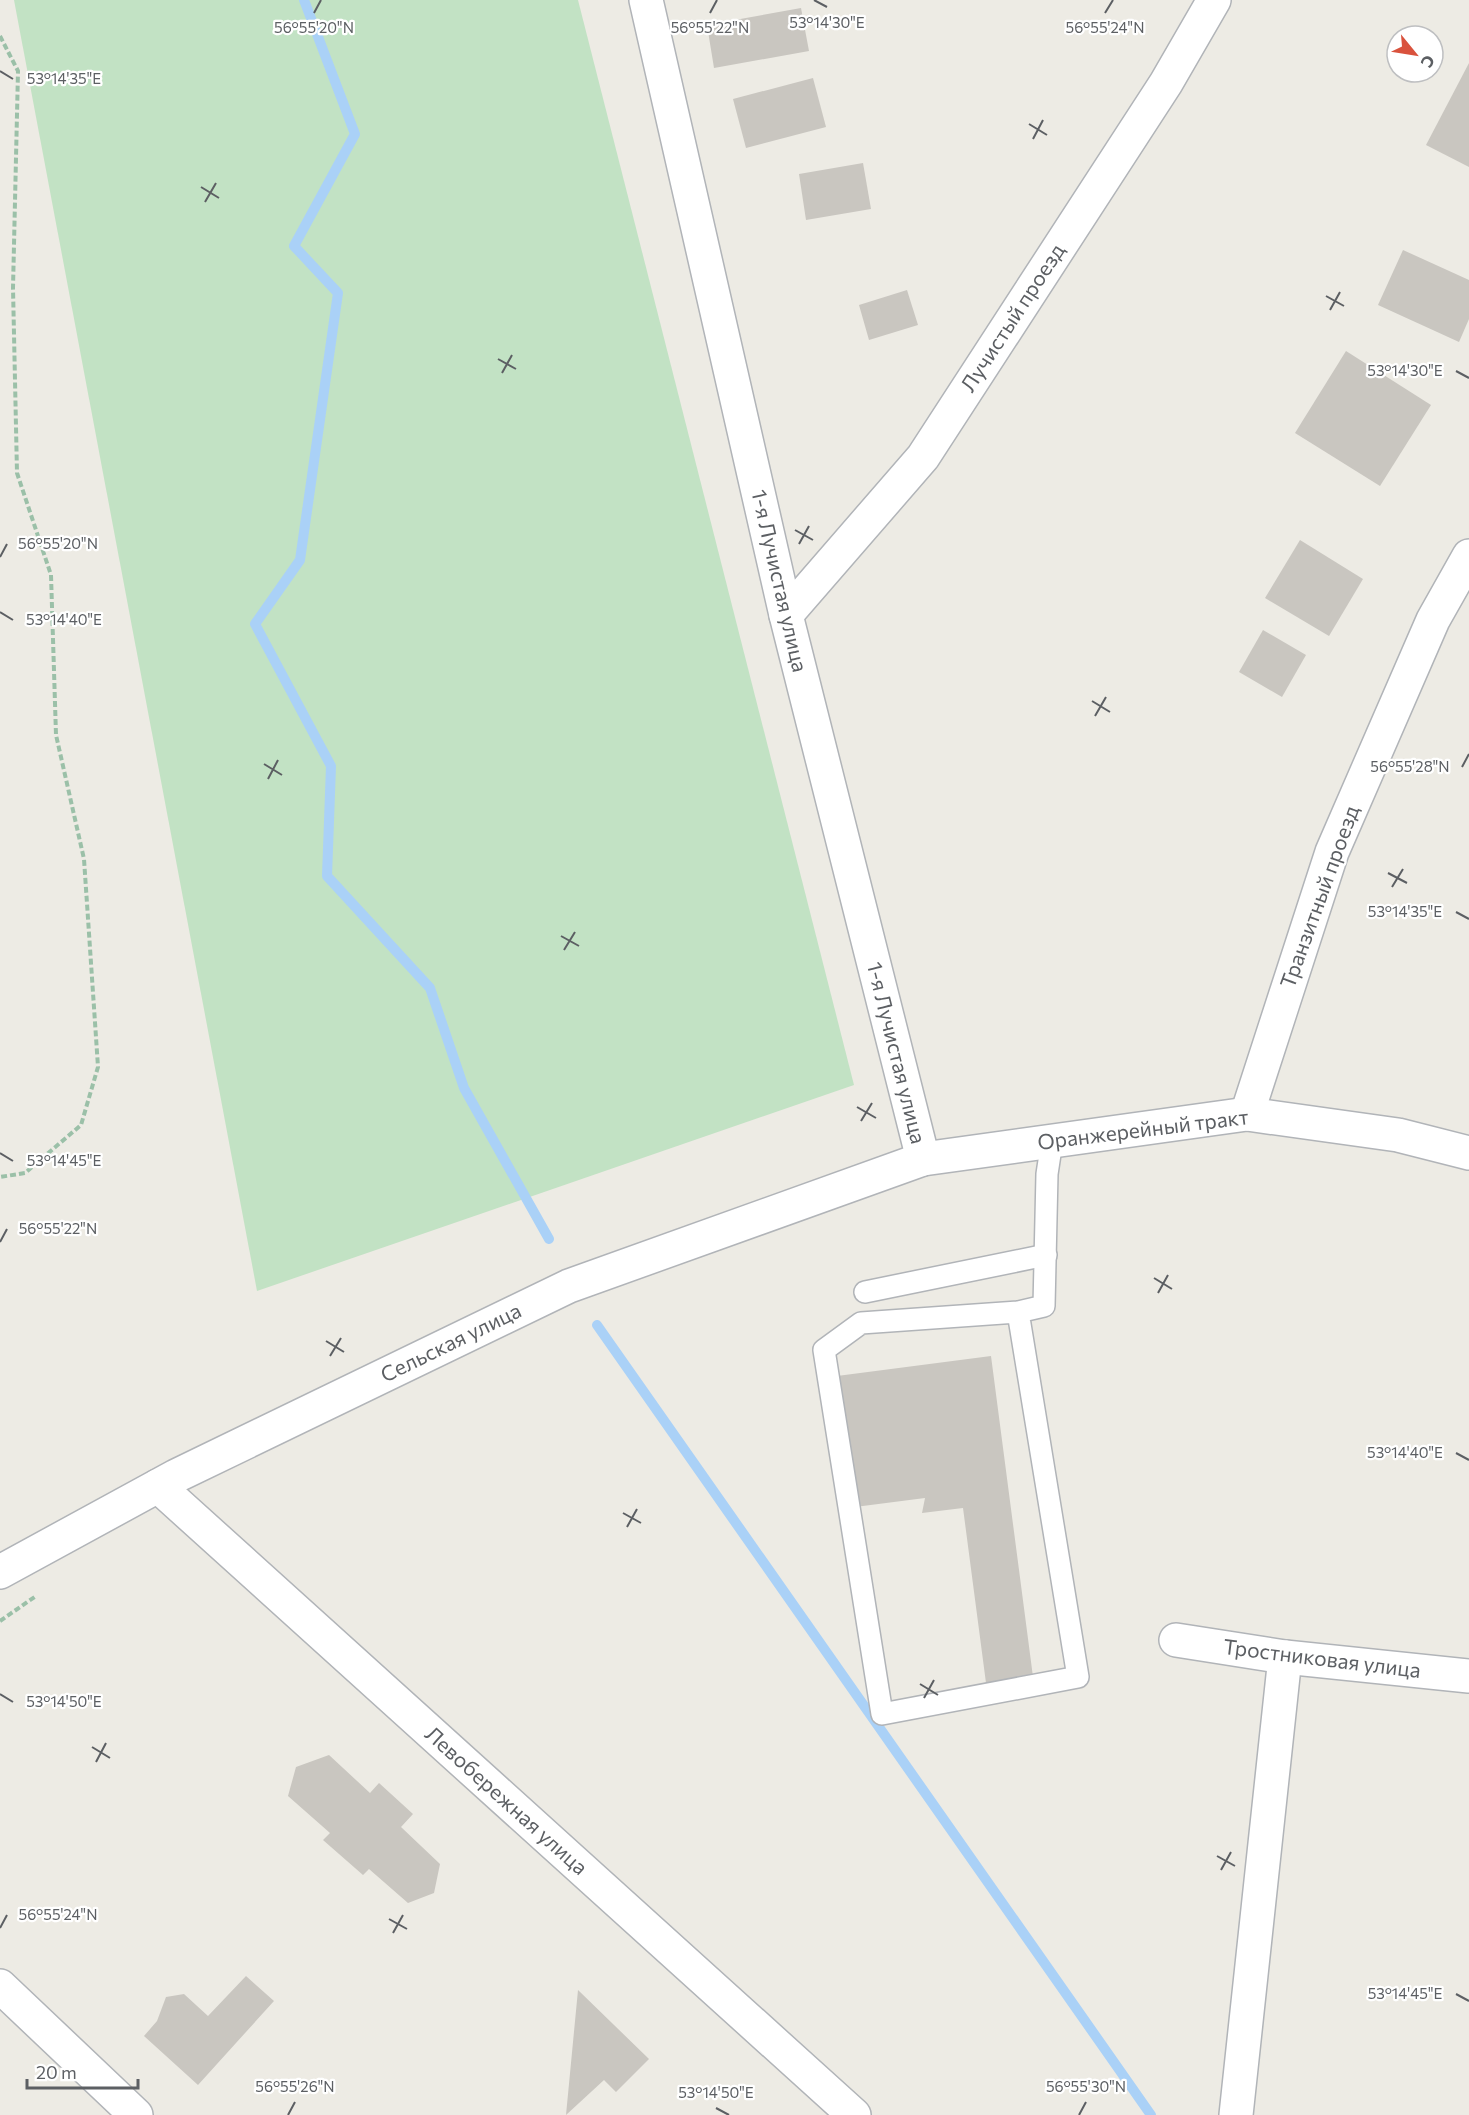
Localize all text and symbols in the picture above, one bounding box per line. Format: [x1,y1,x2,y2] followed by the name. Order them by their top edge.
[789,13,865,31] text: 53°14'30"E
[274,18,354,36] text: 56°55'20"N
[671,18,749,36] text: 56°55'22"N
[1066,18,1144,36] text: 56°55'24"N
[1385,24,1445,84] north arrow
[1417,52,1439,71] text: С
[27,69,101,87] text: 53°14'35"E
[954,238,1069,396] street label: Лучистый проезд
[1367,361,1443,379] text: 53°14'30"E
[747,487,814,674] street label: 1-я Лучистая улица
[18,534,98,552] text: 56°55'20"N
[26,610,102,628] text: 53°14'40"E
[1370,757,1450,775] text: 56°55'28"N
[1274,802,1363,991] street label: Транзитный проезд
[1368,902,1442,920] text: 53°14'35"E
[863,959,932,1146] street label: 1-я Лучистая улица
[1036,1103,1250,1154] street label: Оранжерейный тракт
[27,1151,101,1169] text: 53°14'45"E
[19,1219,97,1237] text: 56°55'22"N
[376,1297,525,1387] street label: Сельская улица
[1367,1443,1443,1461] text: 53°14'40"E
[1222,1633,1422,1682] street label: Тростниковая улица
[26,1692,102,1710] text: 53°14'50"E
[421,1720,593,1879] street label: Левобережная улица
[19,1905,97,1923] text: 56°55'24"N
[1368,1984,1442,2002] text: 53°14'45"E
[27,2052,138,2090] scale bar
[36,2061,77,2083] text: 20 m
[255,2077,335,2095] text: 56°55'26"N
[1046,2077,1126,2095] text: 56°55'30"N
[678,2083,754,2101] text: 53°14'50"E

